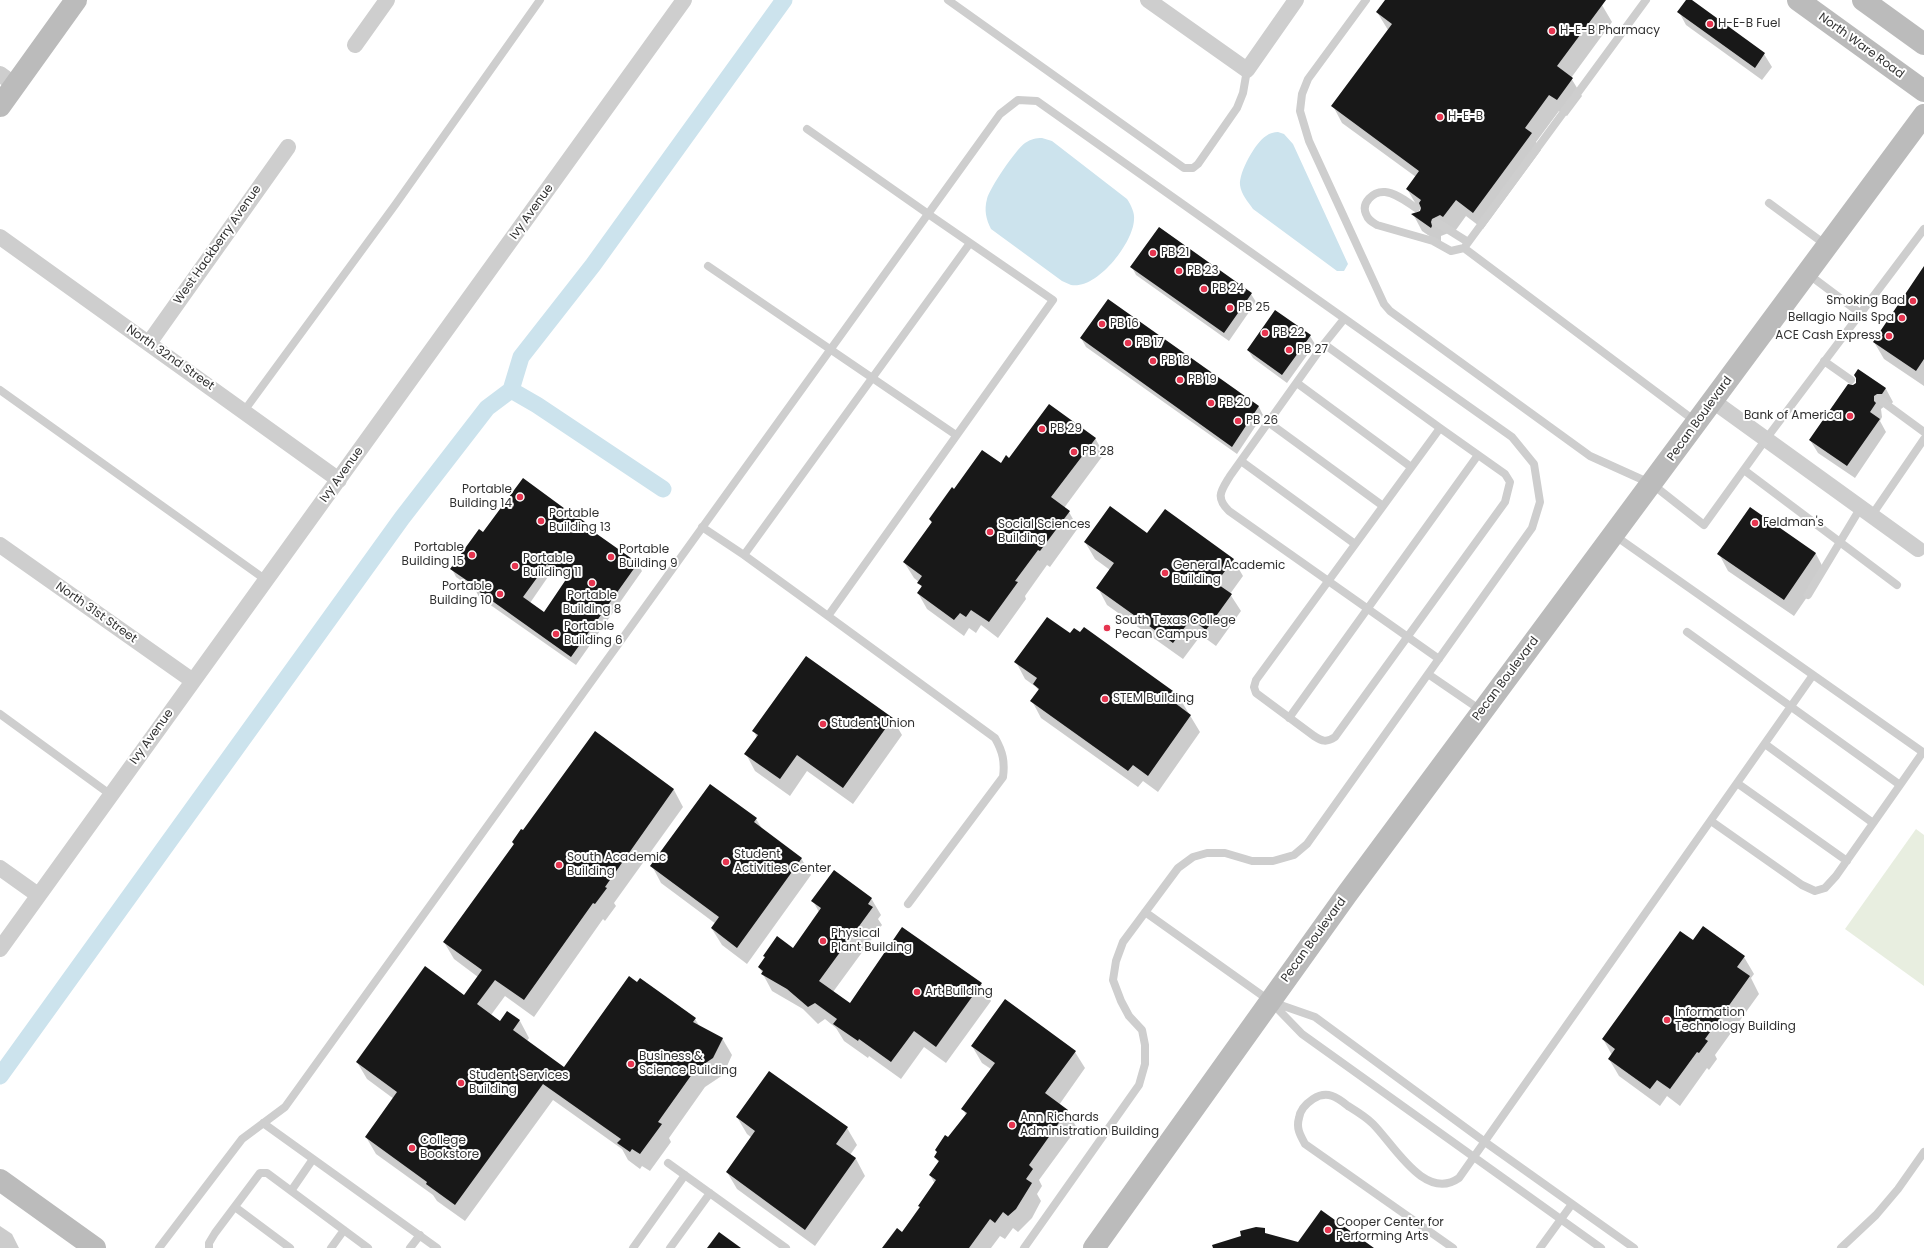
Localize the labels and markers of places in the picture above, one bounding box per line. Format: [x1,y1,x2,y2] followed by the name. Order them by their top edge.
[1718,17,1780,31] place label: H-E-B Fuel
[1705,19,1715,29] marker: H-E-B Fuel
[1560,24,1660,38] place label: H-E-B Pharmacy
[1547,26,1557,36] marker: H-E-B Pharmacy
[1448,110,1483,124] place label: H-E-B
[1435,112,1445,122] marker: H-E-B
[1161,246,1189,260] place label: PB 21
[1148,248,1158,258] marker: PB 21
[1187,264,1218,278] place label: PB 23
[1174,266,1184,276] marker: PB 23
[1212,282,1244,296] place label: PB 24
[1199,284,1209,294] marker: PB 24
[1826,294,1905,308] place label: Smoking Bad
[1908,296,1918,306] marker: Smoking Bad
[1238,301,1270,315] place label: PB 25
[1225,303,1235,313] marker: PB 25
[1788,311,1894,325] place label: Bellagio Nails Spa
[1897,313,1907,323] marker: Bellagio Nails Spa
[1110,317,1139,331] place label: PB 16
[1097,319,1107,329] marker: PB 16
[1273,326,1304,340] place label: PB 22
[1260,328,1270,338] marker: PB 22
[1775,329,1881,343] place label: ACE Cash Express
[1884,331,1894,341] marker: ACE Cash Express
[1136,336,1164,350] place label: PB 17
[1123,338,1133,348] marker: PB 17
[1297,343,1328,357] place label: PB 27
[1284,345,1294,355] marker: PB 27
[1161,354,1190,368] place label: PB 18
[1148,356,1158,366] marker: PB 18
[1188,373,1217,387] place label: PB 19
[1175,375,1185,385] marker: PB 19
[1219,396,1251,410] place label: PB 20
[1206,398,1216,408] marker: PB 20
[1744,409,1842,423] place label: Bank of America
[1845,411,1855,421] marker: Bank of America
[1246,414,1278,428] place label: PB 26
[1233,416,1243,426] marker: PB 26
[1050,422,1082,436] place label: PB 29
[1037,424,1047,434] marker: PB 29
[1082,445,1114,459] place label: PB 28
[1069,447,1079,457] marker: PB 28
[450,483,512,511] place label: Portable Building 14
[515,492,525,502] marker: Portable Building 14
[549,507,611,535] place label: Portable Building 13
[536,516,546,526] marker: Portable Building 13
[1763,516,1824,530] place label: Feldman's
[998,518,1091,546] place label: Social Sciences Building
[1750,518,1760,528] marker: Feldman's
[985,527,995,537] marker: Social Sciences Building
[402,541,464,569] place label: Portable Building 15
[619,543,678,571] place label: Portable Building 9
[467,550,477,560] marker: Portable Building 15
[523,552,582,580] place label: Portable Building 11
[606,552,616,562] marker: Portable Building 9
[1173,559,1285,587] place label: General Academic Building
[510,561,520,571] marker: Portable Building 11
[1160,568,1170,578] marker: General Academic Building
[587,578,597,588] marker: Portable Building 8
[430,580,492,608] place label: Portable Building 10
[495,589,505,599] marker: Portable Building 10
[563,589,621,617] place label: Portable Building 8
[1115,614,1236,642] place label: South Texas College Pecan Campus
[564,620,623,648] place label: Portable Building 6
[1102,623,1112,633] marker: South Texas College Pecan Campus
[551,629,561,639] marker: Portable Building 6
[1113,692,1194,706] place label: STEM Building
[1100,694,1110,704] marker: STEM Building
[831,717,915,731] place label: Student Union
[818,719,828,729] marker: Student Union
[734,848,831,876] place label: Student Activities Center
[567,851,666,879] place label: South Academic Building
[721,857,731,867] marker: Student Activities Center
[554,860,564,870] marker: South Academic Building
[831,927,912,955] place label: Physical Plant Building
[818,936,828,946] marker: Physical Plant Building
[925,985,993,999] place label: Art Building
[912,987,922,997] marker: Art Building
[1675,1006,1796,1034] place label: Information Technology Building
[1662,1015,1672,1025] marker: Information Technology Building
[639,1050,737,1078] place label: Business & Science Building
[626,1059,636,1069] marker: Business & Science Building
[469,1069,569,1097] place label: Student Services Building
[456,1078,466,1088] marker: Student Services Building
[1020,1111,1159,1139] place label: Ann Richards Administration Building
[1007,1120,1017,1130] marker: Ann Richards Administration Building
[420,1134,479,1162] place label: College Bookstore
[407,1143,417,1153] marker: College Bookstore
[1336,1216,1444,1244] place label: Cooper Center for Performing Arts
[1323,1225,1333,1235] marker: Cooper Center for Performing Arts

